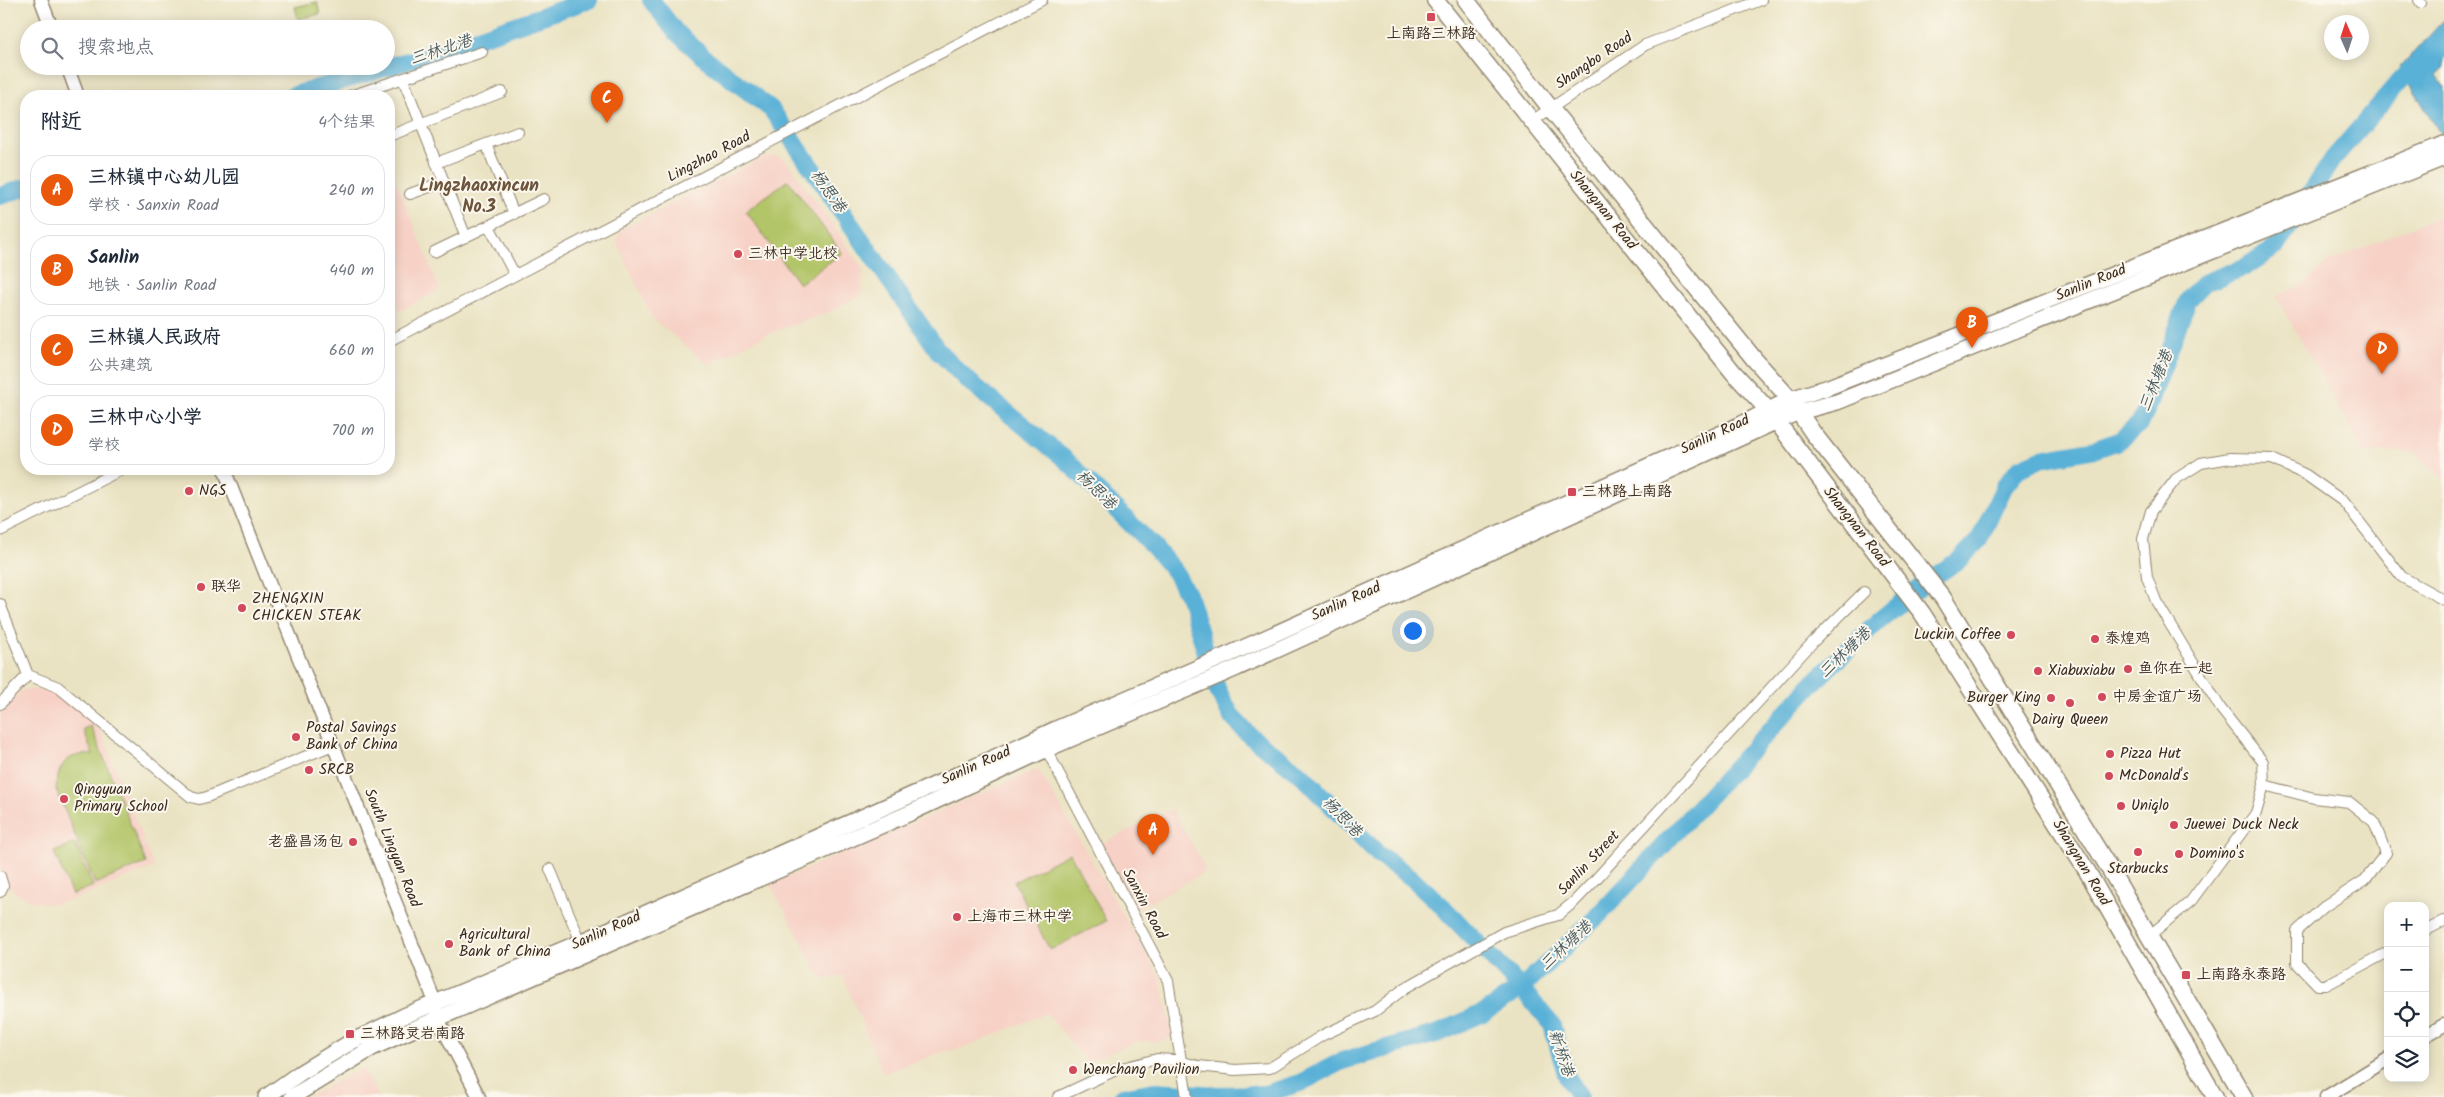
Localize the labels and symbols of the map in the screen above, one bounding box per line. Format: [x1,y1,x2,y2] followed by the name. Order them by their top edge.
[1425,11,1437,23] marker: 上南路三林路
[2324,15,2369,60] north arrow
[1386,22,1476,46] place label: 上南路三林路
[1550,26,1638,96] street label: Shangbo Road
[407,28,477,72] water label: 三林北港
[591,82,623,123] pin: C
[663,125,755,189] street label: Lingzhao Road
[804,164,853,219] water label: 杨思港
[1563,165,1643,256] street label: Shangnan Road
[419,172,539,222] district label: Lingzhaoxincun No.3
[748,242,838,266] place label: 三林中学北校
[732,248,744,260] marker: 三林中学北校
[2052,258,2130,308] street label: Sanlin Road
[1956,307,1988,348] pin: B
[2366,333,2398,374] pin: D
[2132,345,2180,415] water label: 三林塘港
[1676,408,1754,462] street label: Sanlin Road
[1070,464,1123,517] water label: 杨思港
[199,479,226,503] place label: NGS
[1582,480,1672,504] place label: 三林路上南路
[1817,481,1896,573] street label: Shangnan Road
[183,485,195,497] marker: NGS
[1566,486,1578,498] marker: 三林路上南路
[211,575,241,599] place label: 联华
[1307,576,1385,628] street label: Sanlin Road
[195,581,207,593] marker: 联华
[252,587,361,628] place label: ZHENGXIN CHICKEN STEAK
[236,602,248,614] marker: ZHENGXIN CHICKEN STEAK
[1400,618,1426,644] your location
[1813,620,1878,684] water label: 三林塘港
[1914,623,2001,647] place label: Luckin Coffee
[2105,627,2150,651] place label: 泰煌鸡
[2005,629,2017,641] marker: Luckin Coffee
[2089,633,2101,645] marker: 泰煌鸡
[2138,657,2213,681] place label: 鱼你在一起
[2048,659,2115,683] place label: Xiabuxiabu
[2122,663,2134,675] marker: 鱼你在一起
[2032,665,2044,677] marker: Xiabuxiabu
[2112,685,2202,709] place label: 中房金谊广场
[1967,686,2041,710] place label: Burger King
[2096,691,2108,703] marker: 中房金谊广场
[2045,692,2057,704] marker: Burger King
[2064,697,2076,709] marker: Dairy Queen
[2032,708,2108,732] place label: Dairy Queen
[306,716,398,757] place label: Postal Savings Bank of China
[290,731,302,743] marker: Postal Savings Bank of China
[937,740,1015,792] street label: Sanlin Road
[2120,742,2181,766] place label: Pizza Hut
[2104,748,2116,760] marker: Pizza Hut
[319,758,354,782] place label: SRCB
[303,764,315,776] marker: SRCB
[2119,764,2189,788] place label: McDonald's
[2103,770,2115,782] marker: McDonald's
[74,778,168,819] place label: Qingyuan Primary School
[357,785,427,912] street label: South Lingyan Road
[1316,791,1369,844] water label: 杨思港
[58,793,70,805] marker: Qingyuan Primary School
[2131,794,2169,818] place label: Uniqlo
[2115,800,2127,812] marker: Uniqlo
[2184,813,2300,837] place label: Juewei Duck Neck
[1137,814,1169,855] pin: A
[2046,815,2117,911] street label: Shangnan Road
[2168,819,2180,831] marker: Juewei Duck Neck
[1552,825,1626,901] street label: Sanlin Street
[268,830,343,854] place label: 老盛昌汤包
[347,836,359,848] marker: 老盛昌汤包
[2189,842,2245,866] place label: Domino's
[2132,846,2144,858] marker: Starbucks
[2173,848,2185,860] marker: Domino's
[2108,857,2169,881] place label: Starbucks
[1115,864,1173,944] street label: Sanxin Road
[567,905,645,957] street label: Sanlin Road
[967,905,1072,929] place label: 上海市三林中学
[951,911,963,923] marker: 上海市三林中学
[1534,914,1599,977] water label: 三林塘港
[459,923,551,964] place label: Agricultural Bank of China
[443,938,455,950] marker: Agricultural Bank of China
[2196,963,2286,987] place label: 上南路永泰路
[2180,969,2192,981] marker: 上南路永泰路
[360,1022,465,1046] place label: 三林路灵岩南路
[1541,1026,1581,1082] water label: 新桥港
[344,1028,356,1040] marker: 三林路灵岩南路
[1083,1058,1199,1082] place label: Wenchang Pavilion
[1067,1064,1079,1076] marker: Wenchang Pavilion

